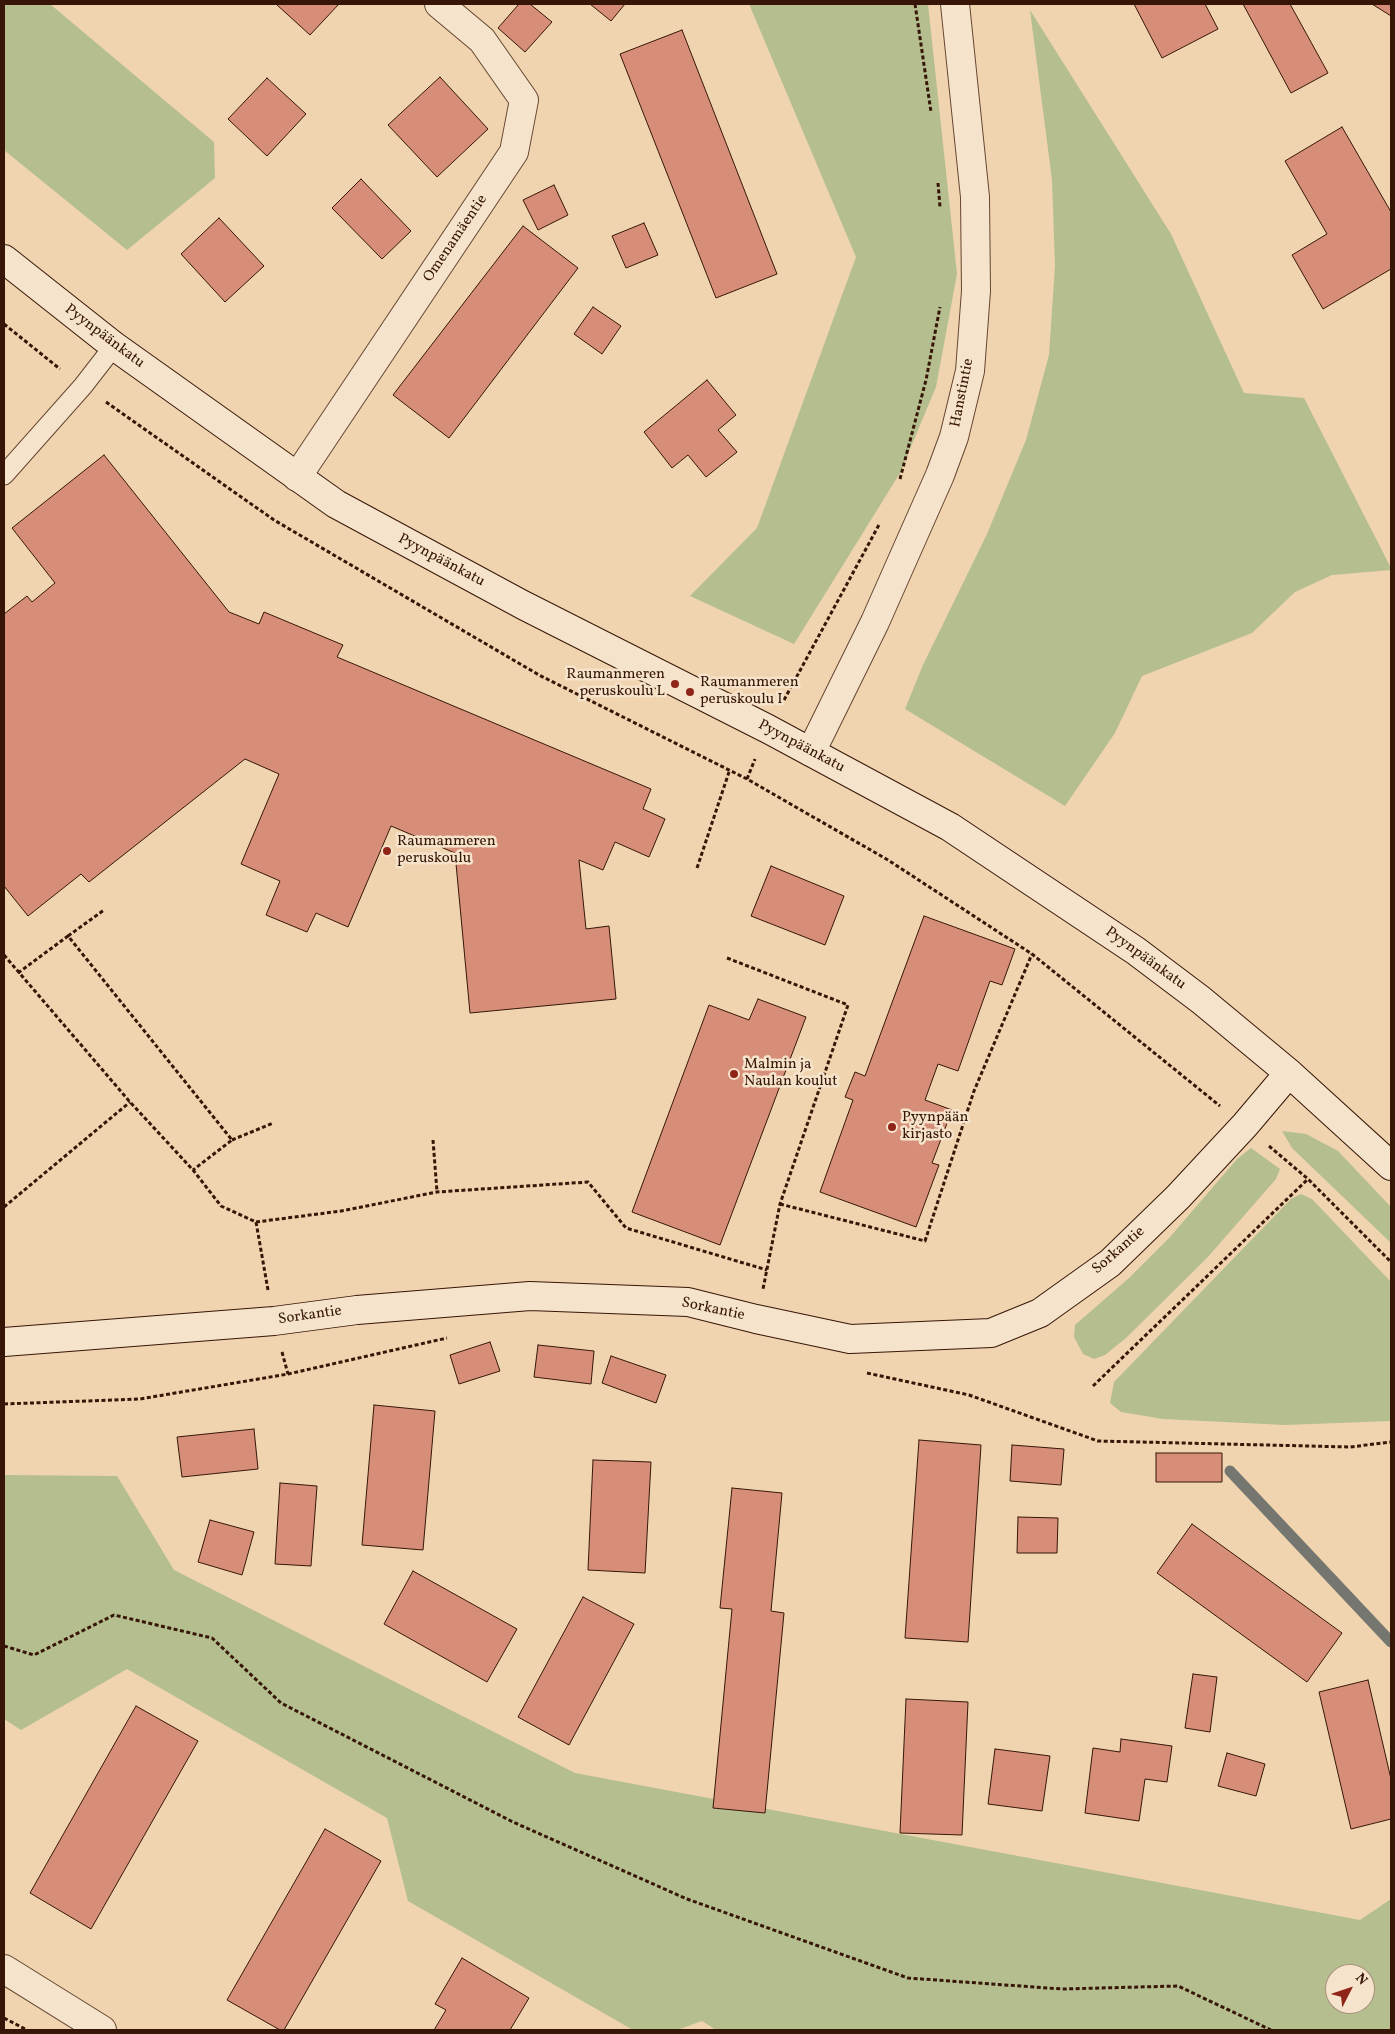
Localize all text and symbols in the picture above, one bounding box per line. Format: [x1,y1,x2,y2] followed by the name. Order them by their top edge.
[420,192,492,286] street label: Omenamäentie
[60,301,148,373] street label: Pyynpäänkatu
[948,357,978,429] street label: Hanstintie
[395,531,487,591] street label: Pyynpäänkatu
[566,666,665,701] place label: Raumanmeren peruskoulu L
[700,674,799,709] place label: Raumanmeren peruskoulu I
[669,678,681,690] marker: Raumanmeren peruskoulu L
[684,686,696,698] marker: Raumanmeren peruskoulu I
[755,717,847,777] street label: Pyynpäänkatu
[397,833,496,868] place label: Raumanmeren peruskoulu
[381,845,393,857] marker: Raumanmeren peruskoulu
[1101,924,1189,994] street label: Pyynpäänkatu
[744,1056,838,1091] place label: Malmin ja Naulan koulut
[728,1068,740,1080] marker: Malmin ja Naulan koulut
[902,1109,968,1144] place label: Pyynpään kirjasto
[886,1121,898,1133] marker: Pyynpään kirjasto
[1089,1223,1149,1279] street label: Sorkantie
[680,1295,746,1325] street label: Sorkantie
[277,1303,343,1329] street label: Sorkantie
[1325,1964,1375,2014] north arrow
[1350,1969,1371,1990] text: N

